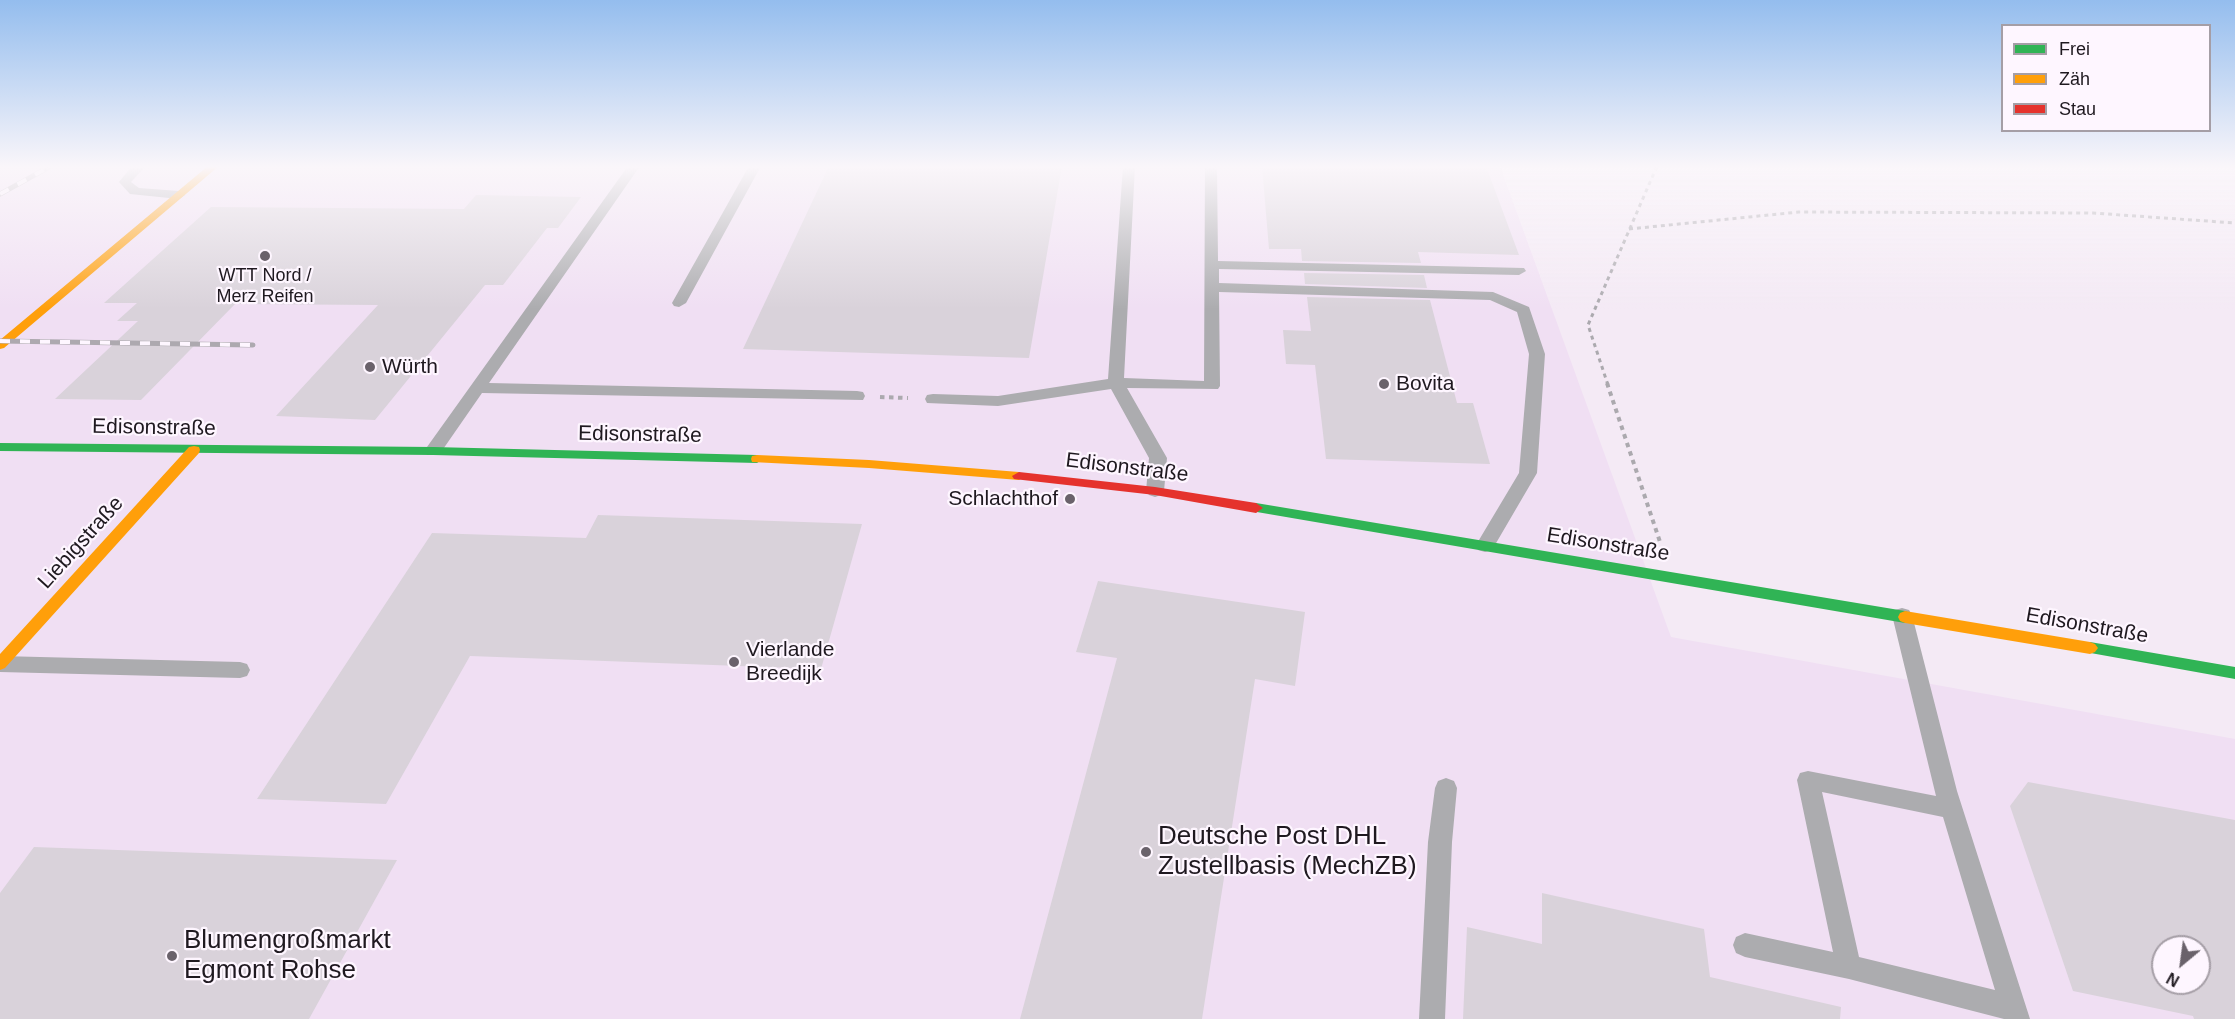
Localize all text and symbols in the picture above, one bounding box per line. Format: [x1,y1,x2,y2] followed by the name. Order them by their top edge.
[2001,24,2211,132] legend
[2059,39,2090,59] text: Frei
[2059,69,2090,89] text: Zäh
[2059,99,2096,119] text: Stau
[258,249,272,263] marker: WTT Nord / Merz Reifen
[216,265,314,308] place label: WTT Nord / Merz Reifen
[382,354,438,380] place label: Würth
[363,360,377,374] marker: Würth
[1396,371,1454,397] place label: Bovita
[1377,377,1391,391] marker: Bovita
[92,414,216,442] street label: Edisonstraße
[578,421,702,449] street label: Edisonstraße
[1064,448,1190,488] street label: Edisonstraße
[948,486,1058,512] place label: Schlachthof
[33,492,129,594] street label: Liebigstraße
[1063,492,1077,506] marker: Schlachthof
[1545,523,1671,567] street label: Edisonstraße
[2024,603,2150,649] street label: Edisonstraße
[746,637,834,687] place label: Vierlande Breedijk
[727,655,741,669] marker: Vierlande Breedijk
[1158,821,1417,882] place label: Deutsche Post DHL Zustellbasis (MechZB)
[1139,845,1153,859] marker: Deutsche Post DHL Zustellbasis (MechZB)
[184,925,391,987] place label: Blumengroßmarkt Egmont Rohse
[2151,935,2211,995] north arrow
[165,949,179,963] marker: Blumengroßmarkt Egmont Rohse
[2164,969,2182,990] text: N

